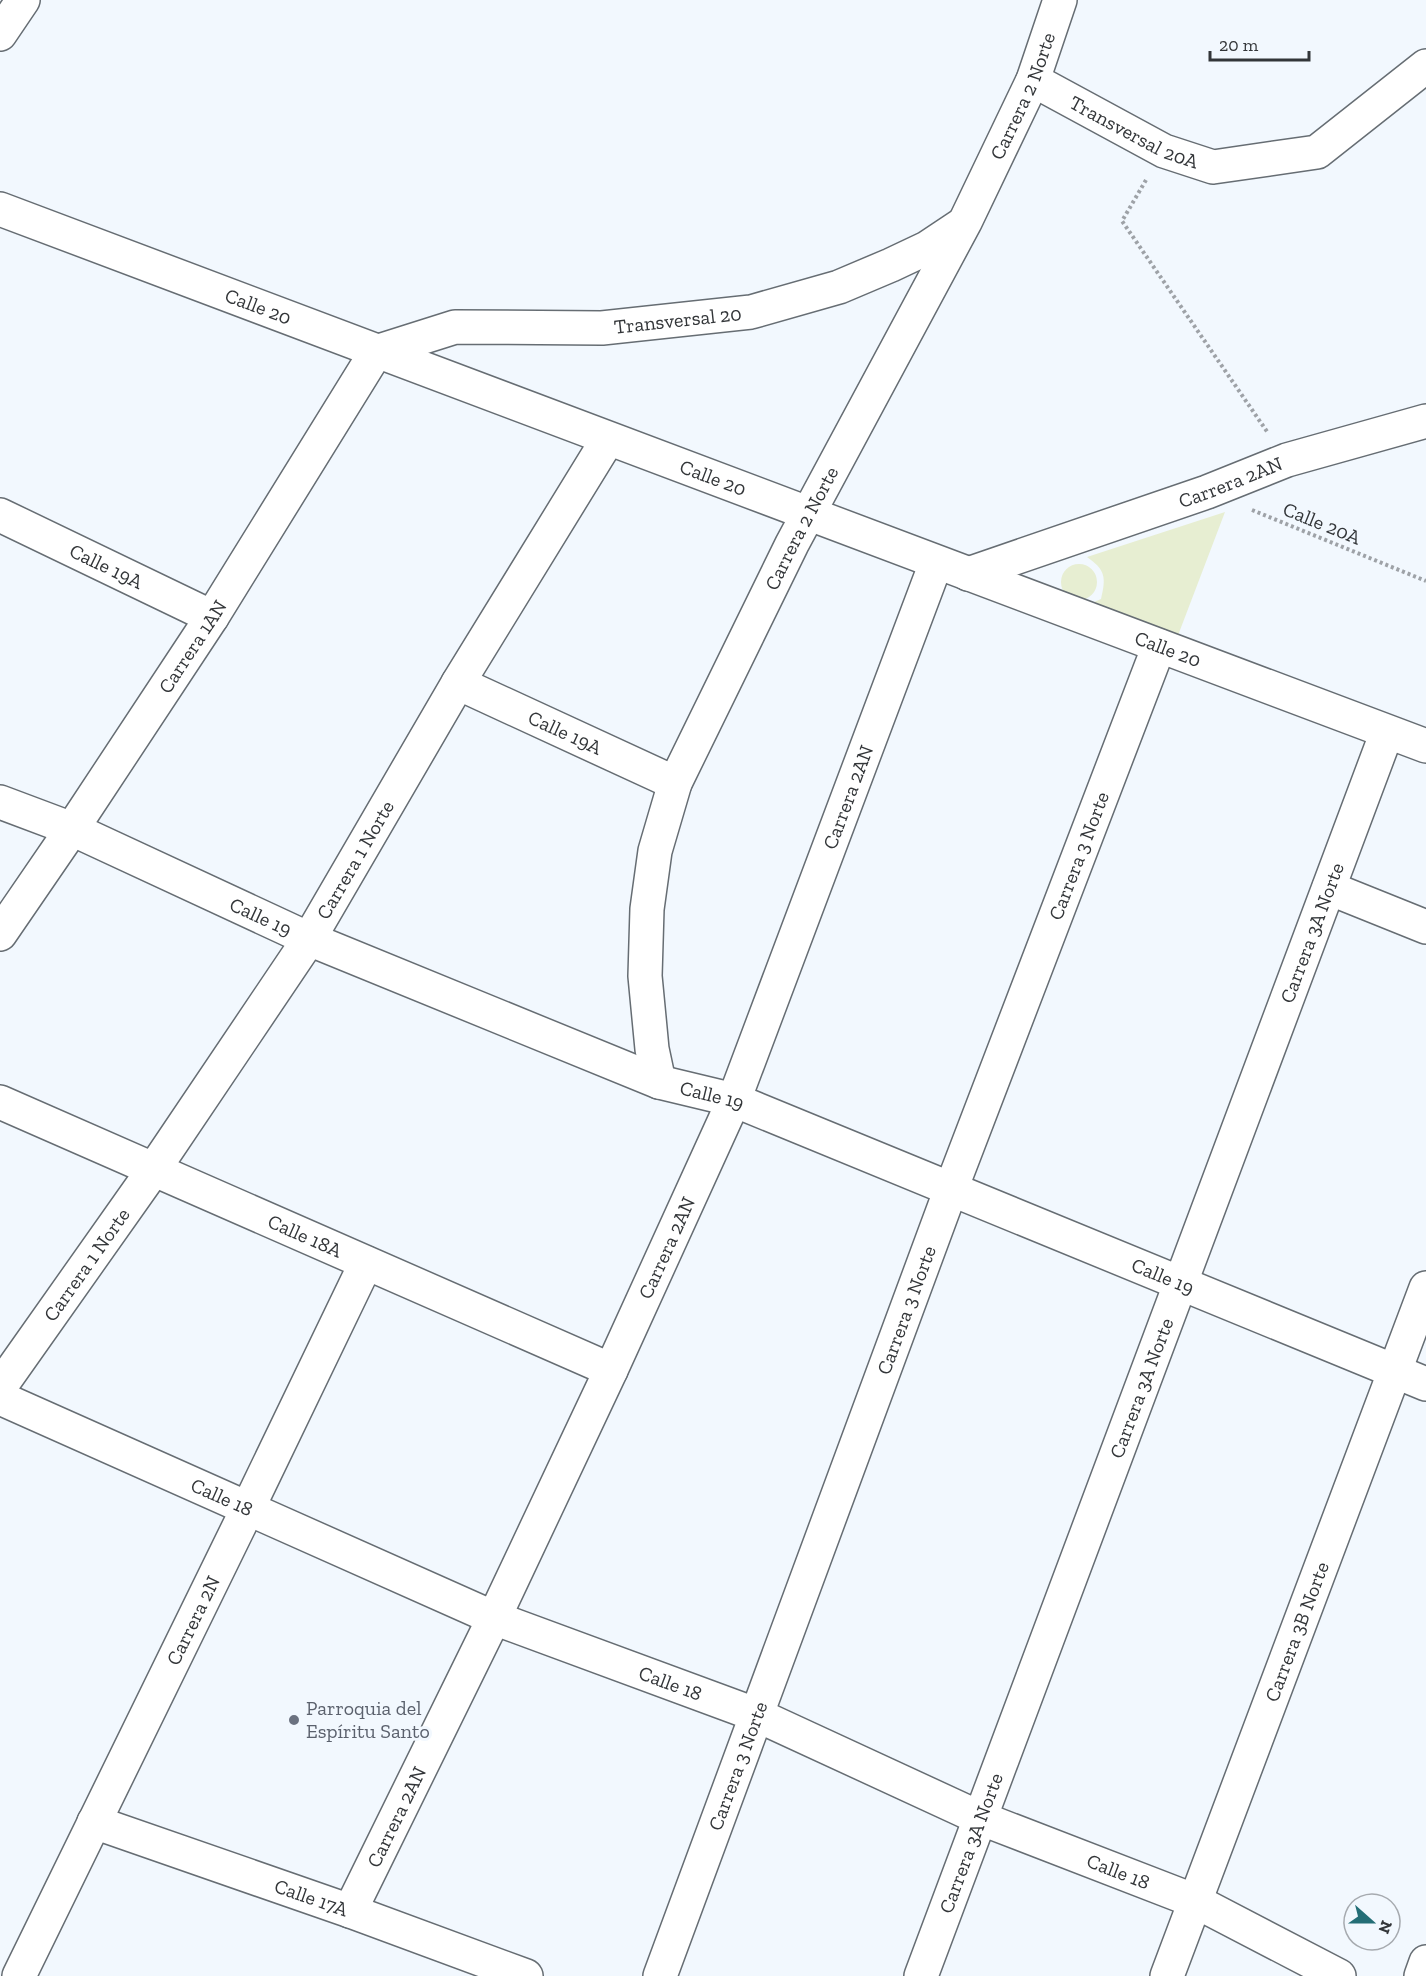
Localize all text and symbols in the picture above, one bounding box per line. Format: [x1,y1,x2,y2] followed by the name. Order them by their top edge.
[1210,24,1309,62] scale bar
[985,29,1060,163] street label: Carrera 2 Norte
[1219,34,1259,56] text: 20 m
[1066,90,1202,174] street label: Transversal 20A
[222,283,295,330] street label: Calle 20
[613,301,743,339] street label: Transversal 20
[1175,451,1286,513] street label: Carrera 2AN
[677,454,750,501] street label: Calle 20
[759,462,843,594] street label: Carrera 2 Norte
[1280,497,1365,550] street label: Calle 20A
[66,538,148,594] street label: Calle 19A
[153,595,232,698] street label: Carrera 1AN
[1131,625,1204,672] street label: Calle 20
[524,705,607,760] street label: Calle 19A
[817,741,879,853] street label: Carrera 2AN
[1043,788,1114,923] street label: Carrera 3 Norte
[311,796,399,923] street label: Carrera 1 Norte
[1275,859,1349,1006] street label: Carrera 3A Norte
[226,892,296,941] street label: Calle 19
[678,1075,748,1115] street label: Calle 19
[633,1193,700,1303] street label: Carrera 2AN
[38,1203,135,1326] street label: Carrera 1 Norte
[264,1209,347,1263] street label: Calle 18A
[871,1242,941,1378] street label: Carrera 3 Norte
[1128,1252,1198,1300] street label: Calle 19
[1104,1314,1178,1461] street label: Carrera 3A Norte
[187,1473,257,1521] street label: Calle 18
[1259,1558,1334,1705] street label: Carrera 3B Norte
[161,1571,225,1669] street label: Carrera 2N
[636,1661,706,1706] street label: Calle 18
[306,1696,430,1743] place label: Parroquia del Espíritu Santo
[703,1698,772,1834] street label: Carrera 3 Norte
[287,1713,301,1727] marker: Parroquia del Espíritu Santo
[361,1762,431,1871] street label: Carrera 2AN
[934,1770,1008,1916] street label: Carrera 3A Norte
[1083,1848,1153,1894] street label: Calle 18
[271,1874,352,1922] street label: Calle 17A
[1342,1892,1402,1952] north arrow
[1374,1918,1397,1936] text: N

